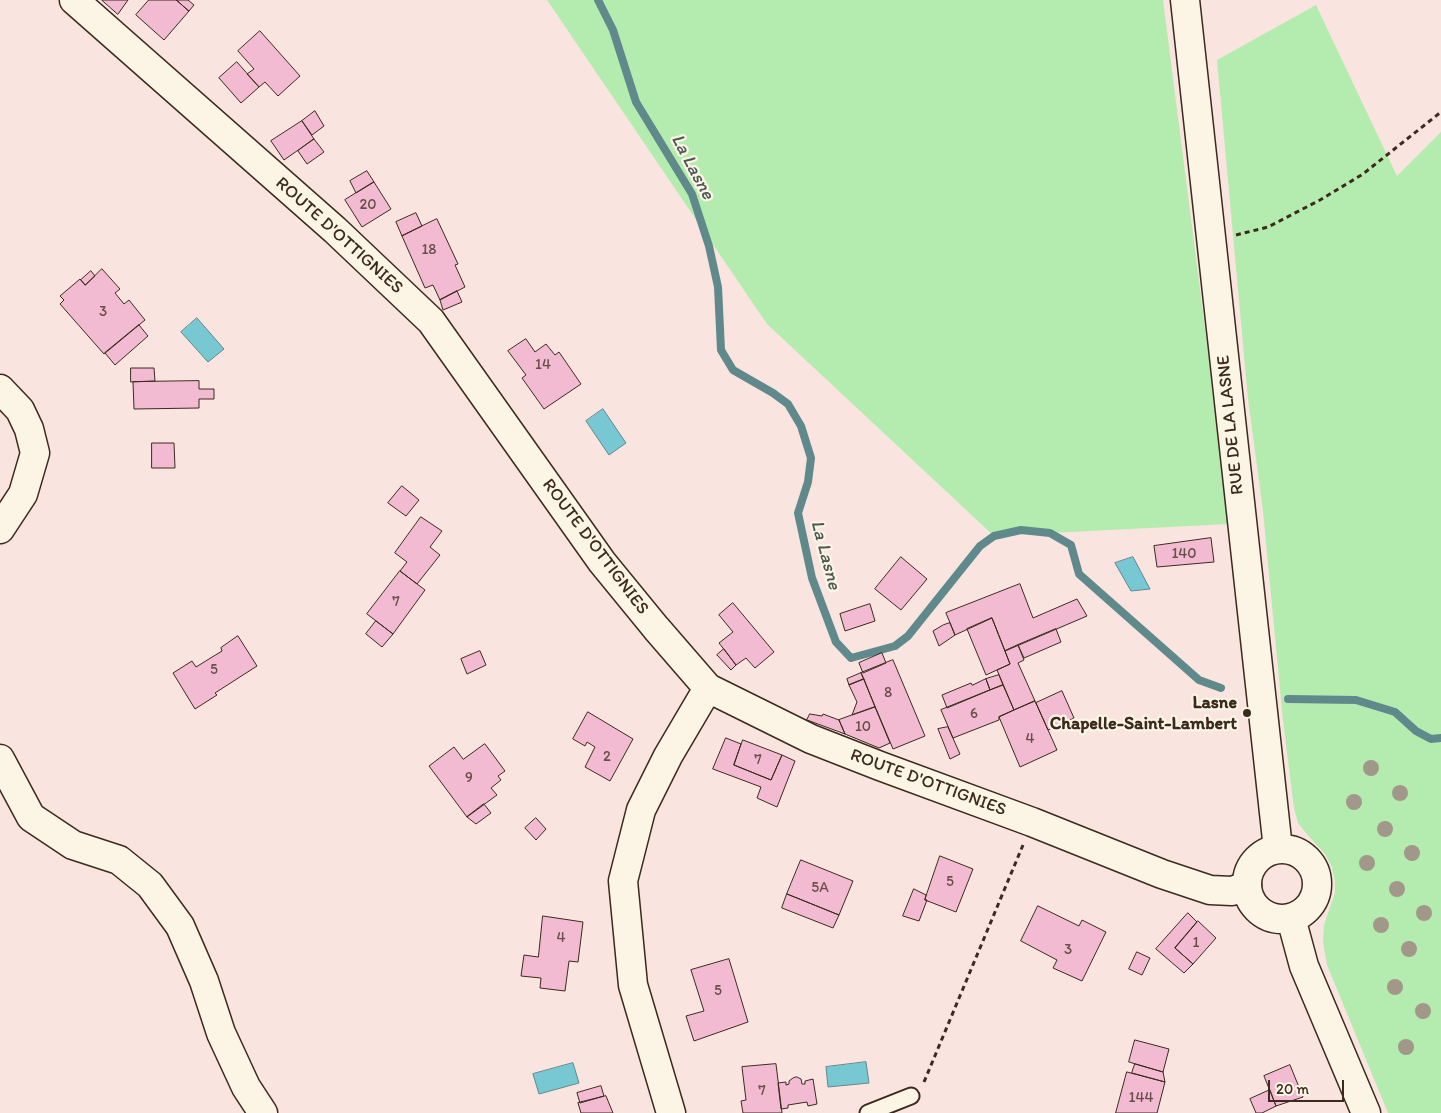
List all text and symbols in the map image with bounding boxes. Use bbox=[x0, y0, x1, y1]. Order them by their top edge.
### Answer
water label: La Lasne bbox=[665, 130, 719, 204]
street label: ROUTE D'OTTIGNIES bbox=[271, 173, 407, 299]
house number: 20 bbox=[359, 196, 377, 214]
house number: 18 bbox=[421, 241, 437, 259]
house number: 3 bbox=[99, 303, 107, 321]
street label: RUE DE LA LASNE bbox=[1213, 354, 1249, 496]
house number: 14 bbox=[535, 356, 551, 374]
street label: ROUTE D'OTTIGNIES bbox=[537, 475, 653, 619]
water label: La Lasne bbox=[805, 518, 845, 592]
house number: 140 bbox=[1171, 545, 1197, 563]
house number: 7 bbox=[392, 593, 400, 611]
house number: 5 bbox=[210, 661, 218, 679]
house number: 8 bbox=[884, 684, 892, 702]
place label: Lasne Chapelle-Saint-Lambert bbox=[1050, 692, 1237, 734]
house number: 6 bbox=[970, 705, 978, 723]
marker: Lasne Chapelle-Saint-Lambert bbox=[1241, 707, 1253, 719]
house number: 10 bbox=[855, 718, 871, 736]
house number: 4 bbox=[1025, 730, 1035, 748]
street label: ROUTE D'OTTIGNIES bbox=[847, 745, 1009, 821]
house number: 2 bbox=[603, 748, 611, 766]
house number: 7 bbox=[754, 751, 762, 769]
house number: 9 bbox=[465, 769, 473, 787]
house number: 5 bbox=[946, 873, 954, 891]
house number: 5A bbox=[811, 879, 829, 897]
house number: 4 bbox=[556, 929, 566, 947]
house number: 1 bbox=[1193, 934, 1199, 952]
house number: 3 bbox=[1064, 941, 1072, 959]
house number: 5 bbox=[714, 982, 722, 1000]
scale bar bbox=[1271, 1070, 1347, 1102]
text: 20 m bbox=[1276, 1080, 1309, 1098]
house number: 7 bbox=[758, 1082, 766, 1100]
house number: 144 bbox=[1129, 1089, 1153, 1107]

